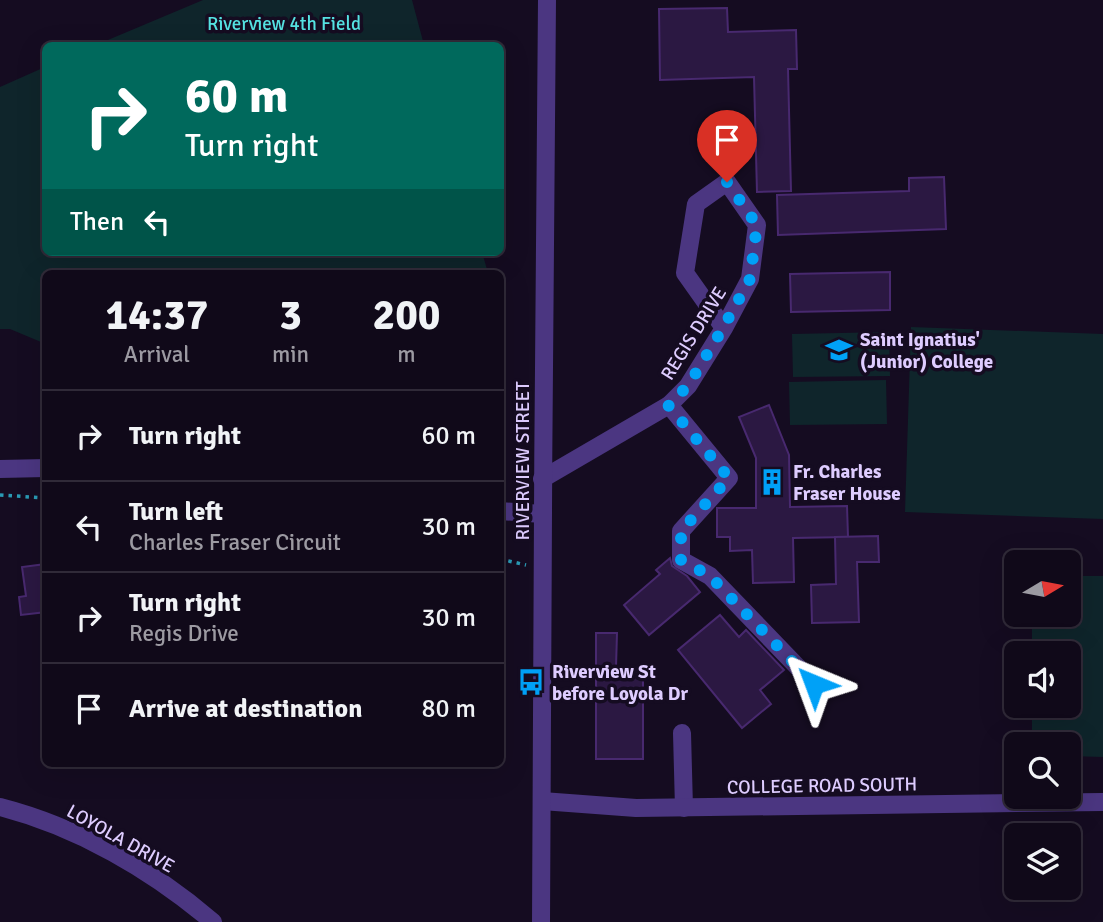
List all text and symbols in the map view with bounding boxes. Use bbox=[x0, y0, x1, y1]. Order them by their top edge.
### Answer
park label: Riverview 4th Field bbox=[207, 12, 361, 36]
text: 60 m bbox=[185, 66, 288, 126]
icon: right bbox=[70, 70, 161, 161]
pin bbox=[697, 110, 757, 182]
icon: arrive bbox=[708, 121, 746, 159]
text: Turn right bbox=[185, 126, 318, 165]
icon: left bbox=[138, 203, 176, 241]
text: Then bbox=[70, 206, 124, 238]
street label: REGIS DRIVE bbox=[656, 282, 732, 385]
text: 14:37 bbox=[105, 290, 209, 341]
text: 3 bbox=[279, 290, 302, 341]
text: 200 bbox=[372, 290, 441, 341]
place label: Saint Ignatius' (Junior) College bbox=[860, 328, 993, 374]
school or university icon: Saint Ignatius' (Junior) College bbox=[824, 335, 854, 365]
text: Arrival bbox=[124, 340, 190, 369]
text: min bbox=[272, 340, 309, 369]
text: m bbox=[397, 340, 416, 369]
street label: RIVERVIEW STREET bbox=[511, 381, 535, 540]
icon: right bbox=[70, 417, 108, 455]
text: Turn right bbox=[129, 420, 241, 452]
text: 60 m bbox=[421, 420, 476, 452]
place label: Fr. Charles Fraser House bbox=[793, 460, 901, 506]
building icon: Fr. Charles Fraser House bbox=[757, 467, 787, 497]
text: Turn left bbox=[129, 496, 223, 528]
icon: left bbox=[70, 508, 108, 546]
text: 30 m bbox=[421, 511, 476, 543]
text: Charles Fraser Circuit bbox=[129, 528, 341, 557]
north arrow bbox=[1004, 550, 1082, 626]
map controls bbox=[1004, 550, 1081, 900]
text: Turn right bbox=[129, 587, 241, 619]
icon: right bbox=[70, 599, 108, 637]
text: 30 m bbox=[421, 602, 476, 634]
text: Regis Drive bbox=[129, 619, 239, 648]
button: sound bbox=[1004, 641, 1081, 718]
position arrow bbox=[777, 647, 851, 721]
place label: Riverview St before Loyola Dr bbox=[552, 660, 688, 706]
bus stop icon: Riverview St before Loyola Dr bbox=[516, 667, 546, 697]
icon: arrive bbox=[70, 690, 108, 728]
text: Arrive at destination bbox=[129, 693, 362, 725]
text: 80 m bbox=[421, 693, 476, 725]
button: search bbox=[1004, 732, 1081, 809]
street label: COLLEGE ROAD SOUTH bbox=[727, 772, 917, 800]
street label: LOYOLA DRIVE bbox=[62, 799, 179, 878]
button: layers bbox=[1004, 823, 1081, 900]

